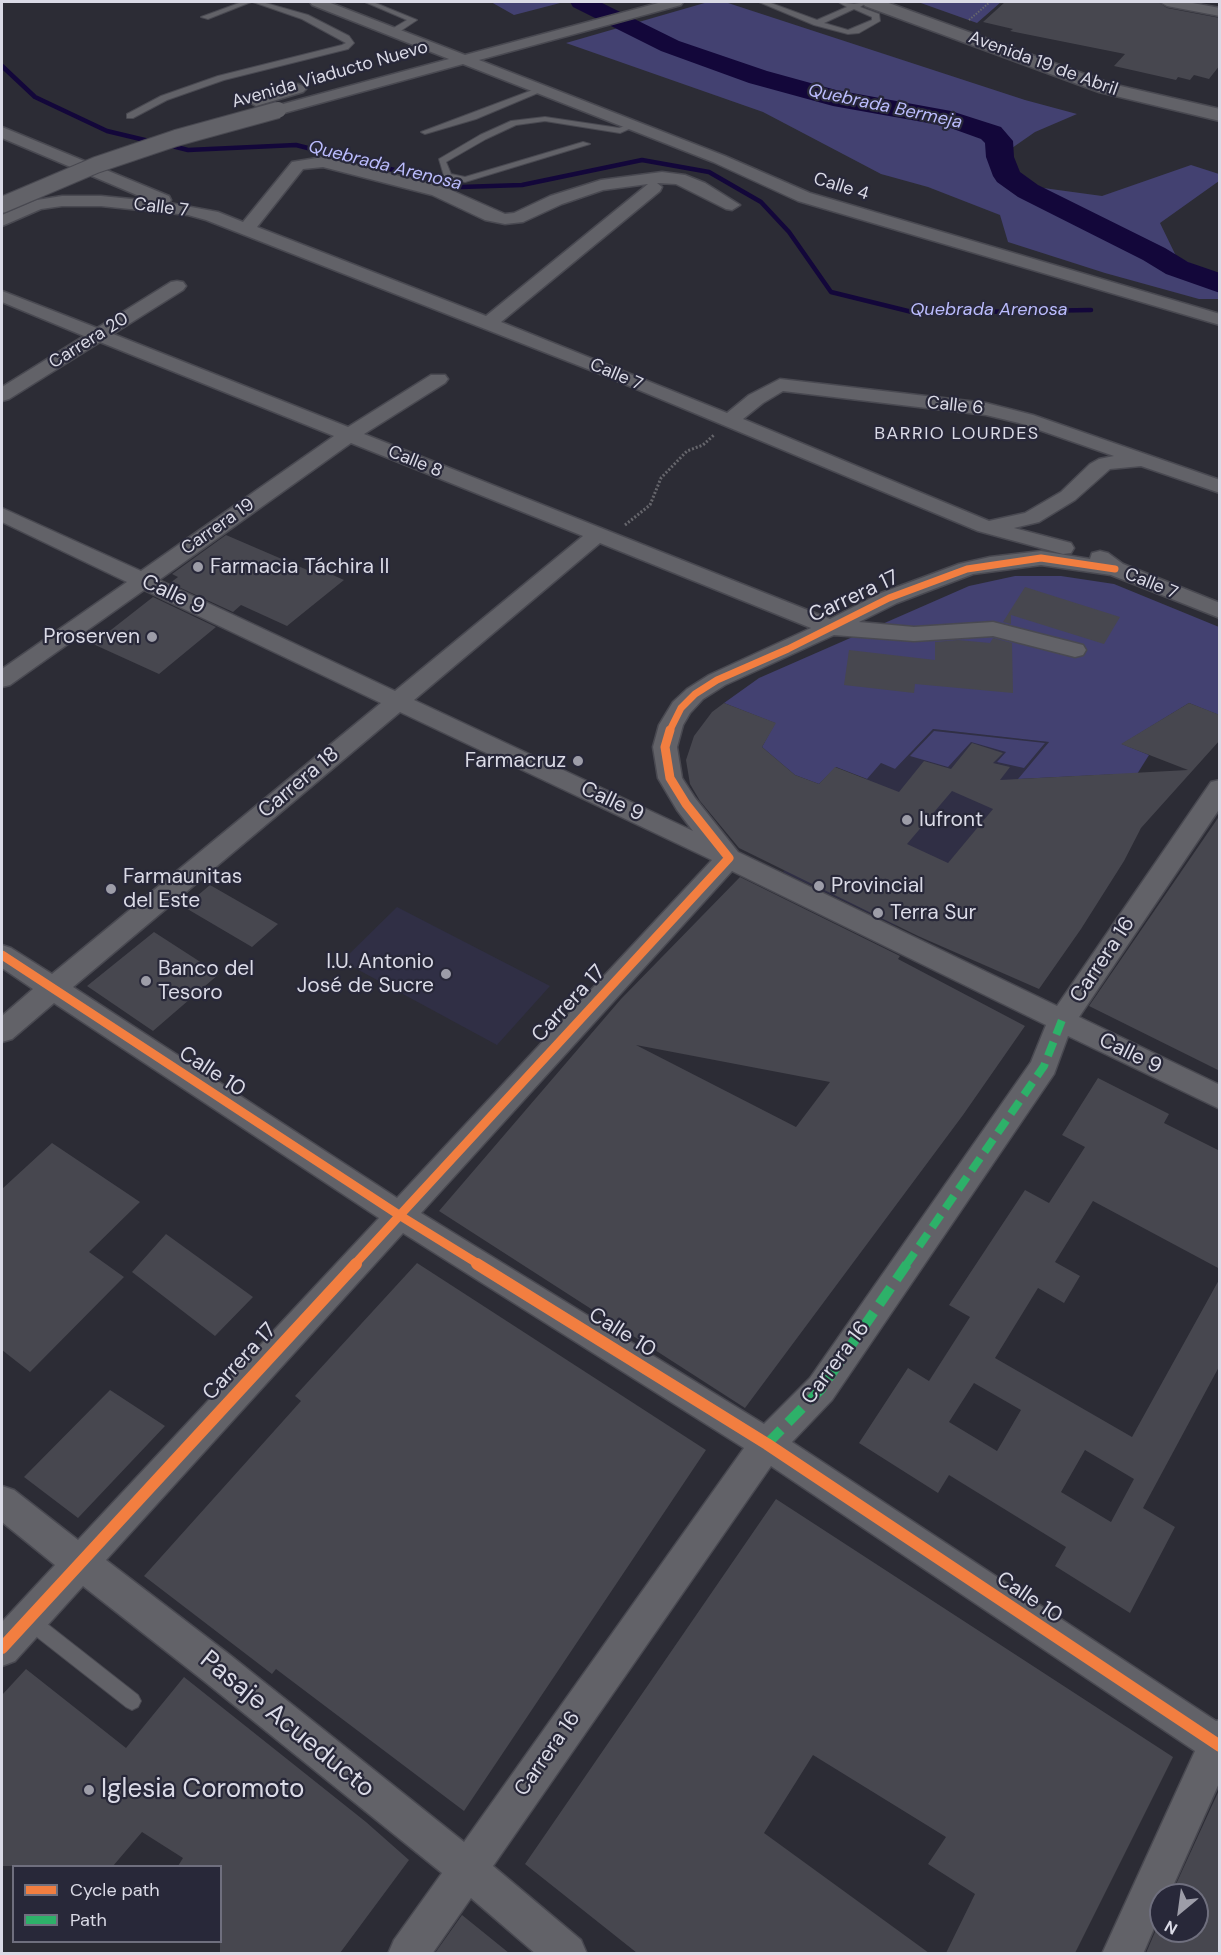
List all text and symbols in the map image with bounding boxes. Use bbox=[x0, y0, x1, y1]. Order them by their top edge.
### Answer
street label: Avenida 19 de Abril bbox=[966, 27, 1120, 101]
street label: Avenida Viaducto Nuevo bbox=[229, 37, 431, 113]
water label: Quebrada Bermeja bbox=[806, 80, 964, 134]
water label: Quebrada Arenosa bbox=[306, 136, 464, 196]
street label: Calle 4 bbox=[811, 168, 871, 206]
street label: Calle 7 bbox=[132, 194, 190, 222]
water label: Quebrada Arenosa bbox=[910, 299, 1068, 321]
street label: Carrera 20 bbox=[45, 308, 133, 374]
street label: Calle 7 bbox=[586, 354, 646, 396]
street label: Calle 6 bbox=[926, 392, 984, 420]
district label: BARRIO LOURDES bbox=[874, 423, 1040, 445]
street label: Calle 8 bbox=[385, 441, 445, 483]
street label: Carrera 19 bbox=[177, 494, 259, 560]
place label: Farmacia Táchira II bbox=[210, 554, 389, 580]
marker: Farmacia Táchira II bbox=[191, 560, 205, 574]
street label: Calle 7 bbox=[1121, 564, 1181, 604]
street label: Carrera 17 bbox=[805, 565, 903, 629]
street label: Calle 9 bbox=[138, 570, 208, 620]
place label: Proserven bbox=[43, 624, 140, 650]
marker: Proserven bbox=[145, 630, 159, 644]
street label: Carrera 18 bbox=[253, 742, 345, 824]
place label: Farmacruz bbox=[465, 748, 566, 774]
marker: Farmacruz bbox=[571, 754, 585, 768]
street label: Calle 9 bbox=[577, 777, 647, 827]
place label: Iufront bbox=[919, 807, 983, 833]
marker: Iufront bbox=[900, 813, 914, 827]
place label: Farmaunitas del Este bbox=[123, 864, 242, 914]
place label: Provincial bbox=[831, 873, 924, 899]
marker: Provincial bbox=[812, 879, 826, 893]
marker: Farmaunitas del Este bbox=[104, 882, 118, 896]
place label: Terra Sur bbox=[890, 900, 976, 926]
marker: Terra Sur bbox=[871, 906, 885, 920]
street label: Carrera 16 bbox=[1065, 912, 1141, 1008]
place label: I.U. Antonio José de Sucre bbox=[297, 949, 434, 999]
place label: Banco del Tesoro bbox=[158, 956, 254, 1006]
street label: Carrera 17 bbox=[527, 960, 611, 1048]
marker: I.U. Antonio José de Sucre bbox=[439, 967, 453, 981]
marker: Banco del Tesoro bbox=[139, 974, 153, 988]
street label: Calle 9 bbox=[1095, 1028, 1165, 1080]
street label: Calle 10 bbox=[174, 1041, 250, 1103]
street label: Calle 10 bbox=[584, 1303, 660, 1363]
street label: Carrera 16 bbox=[796, 1316, 876, 1410]
street label: Carrera 17 bbox=[198, 1318, 282, 1406]
street label: Calle 10 bbox=[991, 1567, 1067, 1629]
street label: Pasaje Acueducto bbox=[193, 1645, 381, 1805]
street label: Carrera 16 bbox=[510, 1707, 586, 1801]
place label: Iglesia Coromoto bbox=[101, 1774, 304, 1806]
marker: Iglesia Coromoto bbox=[82, 1783, 96, 1797]
legend bbox=[12, 1865, 222, 1943]
text: Cycle path bbox=[70, 1878, 160, 1902]
north arrow bbox=[1149, 1883, 1209, 1943]
text: Path bbox=[70, 1908, 107, 1932]
text: N bbox=[1161, 1915, 1181, 1939]

